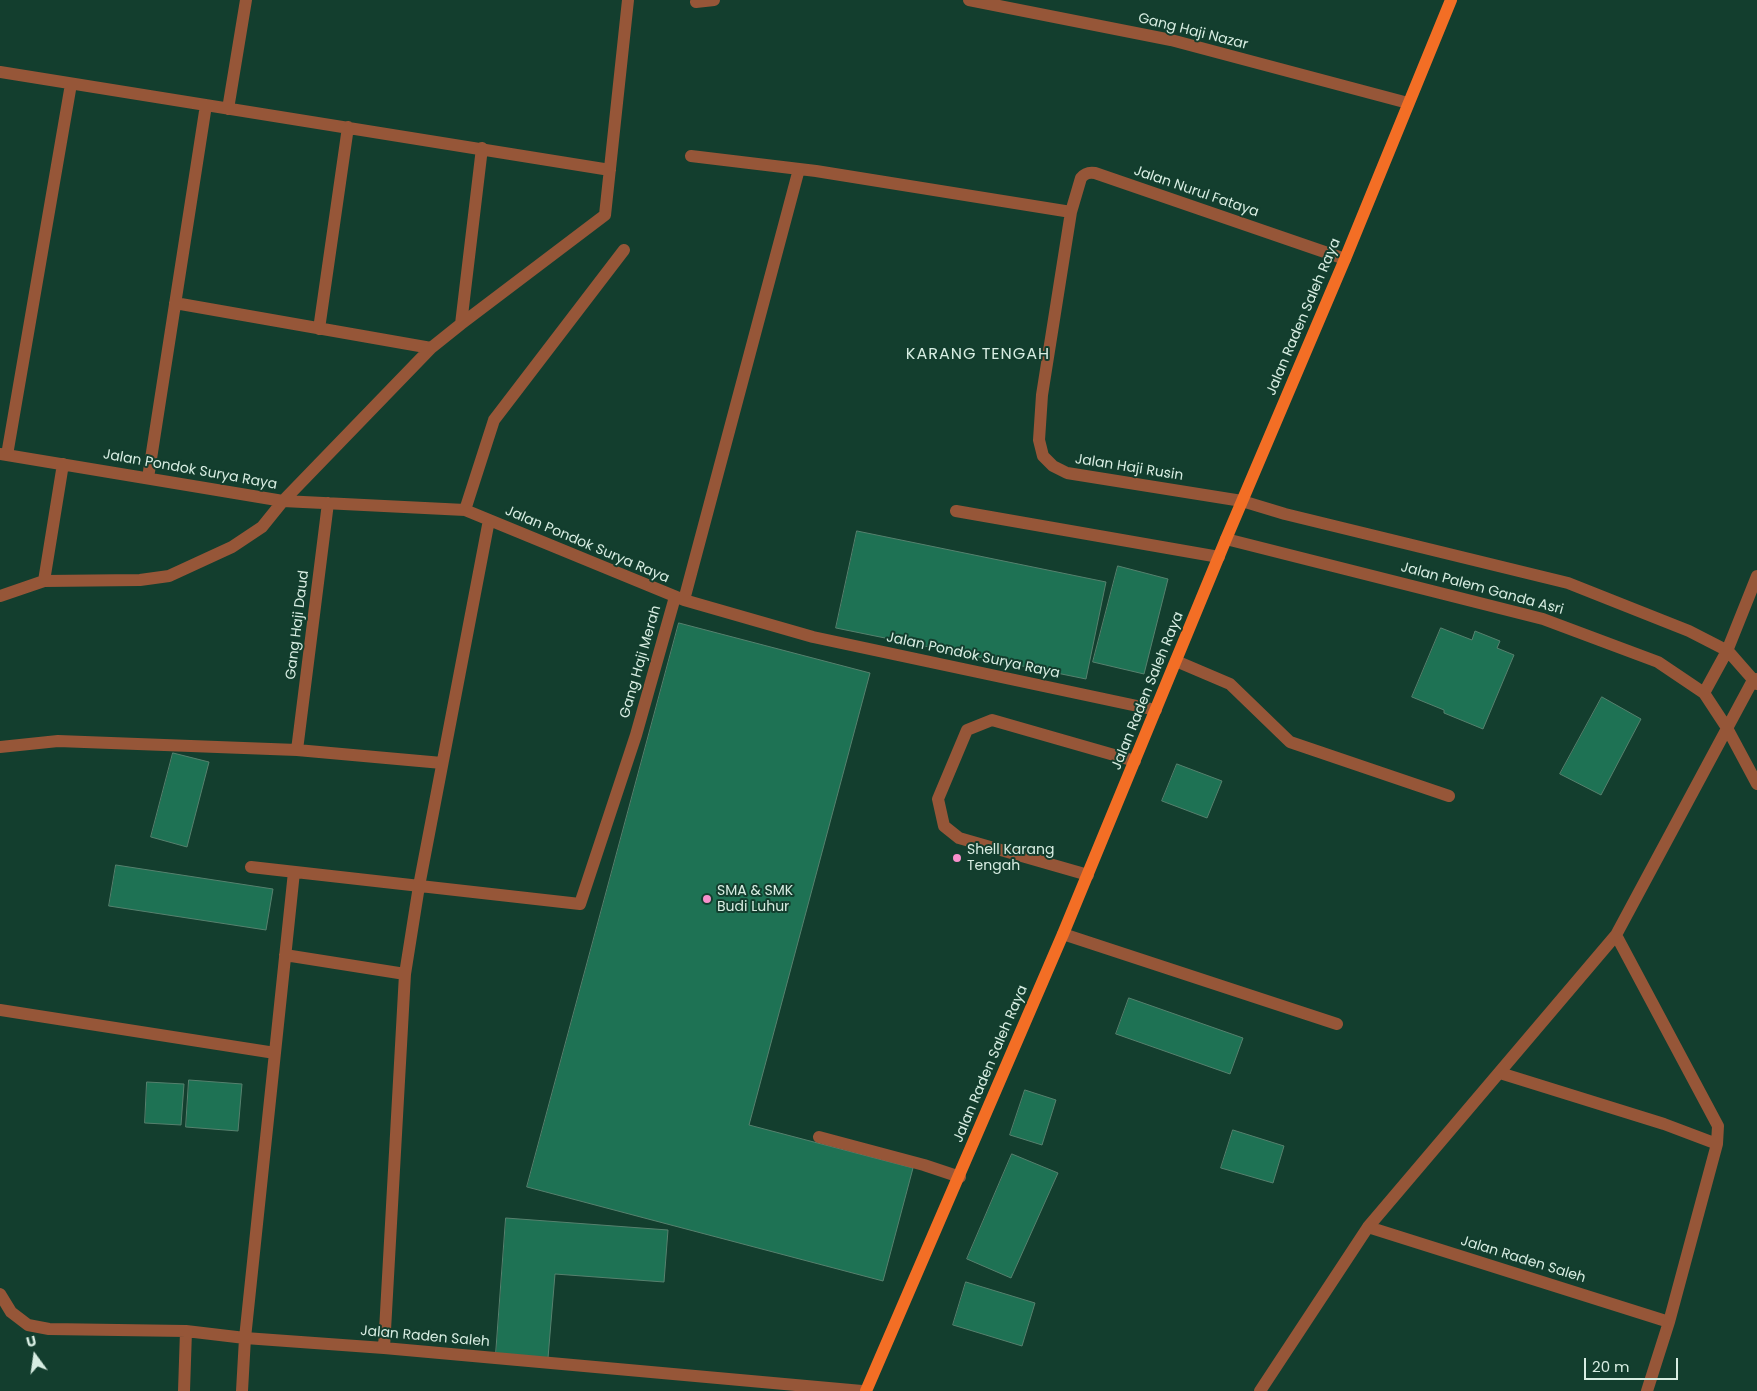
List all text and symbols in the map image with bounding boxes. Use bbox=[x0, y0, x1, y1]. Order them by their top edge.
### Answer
street label: Gang Haji Nazar bbox=[1136, 10, 1250, 54]
street label: Jalan Nurul Fataya bbox=[1131, 163, 1261, 221]
street label: Jalan Raden Saleh Raya bbox=[1263, 236, 1345, 398]
district label: KARANG TENGAH bbox=[904, 345, 1052, 365]
street label: Jalan Pondok Surya Raya bbox=[102, 446, 278, 494]
street label: Jalan Haji Rusin bbox=[1074, 451, 1184, 485]
street label: Jalan Pondok Surya Raya bbox=[502, 503, 672, 587]
street label: Jalan Palem Ganda Asri bbox=[1399, 559, 1565, 619]
street label: Gang Haji Daud bbox=[283, 569, 313, 681]
street label: Gang Haji Merah bbox=[617, 604, 665, 720]
street label: Jalan Raden Saleh Raya bbox=[1109, 609, 1187, 773]
street label: Jalan Pondok Surya Raya bbox=[885, 629, 1061, 683]
place label: Shell Karang Tengah bbox=[967, 842, 1054, 874]
marker: Shell Karang Tengah bbox=[951, 852, 963, 864]
place label: SMA & SMK Budi Luhur bbox=[717, 883, 793, 916]
marker: SMA & SMK Budi Luhur bbox=[701, 893, 713, 905]
street label: Jalan Raden Saleh Raya bbox=[950, 983, 1032, 1145]
street label: Jalan Raden Saleh bbox=[1458, 1233, 1588, 1287]
street label: Jalan Raden Saleh bbox=[359, 1323, 491, 1351]
north arrow bbox=[10, 1331, 60, 1381]
text: U bbox=[24, 1331, 39, 1352]
scale bar bbox=[1587, 1348, 1681, 1380]
text: 20 m bbox=[1592, 1356, 1630, 1377]

